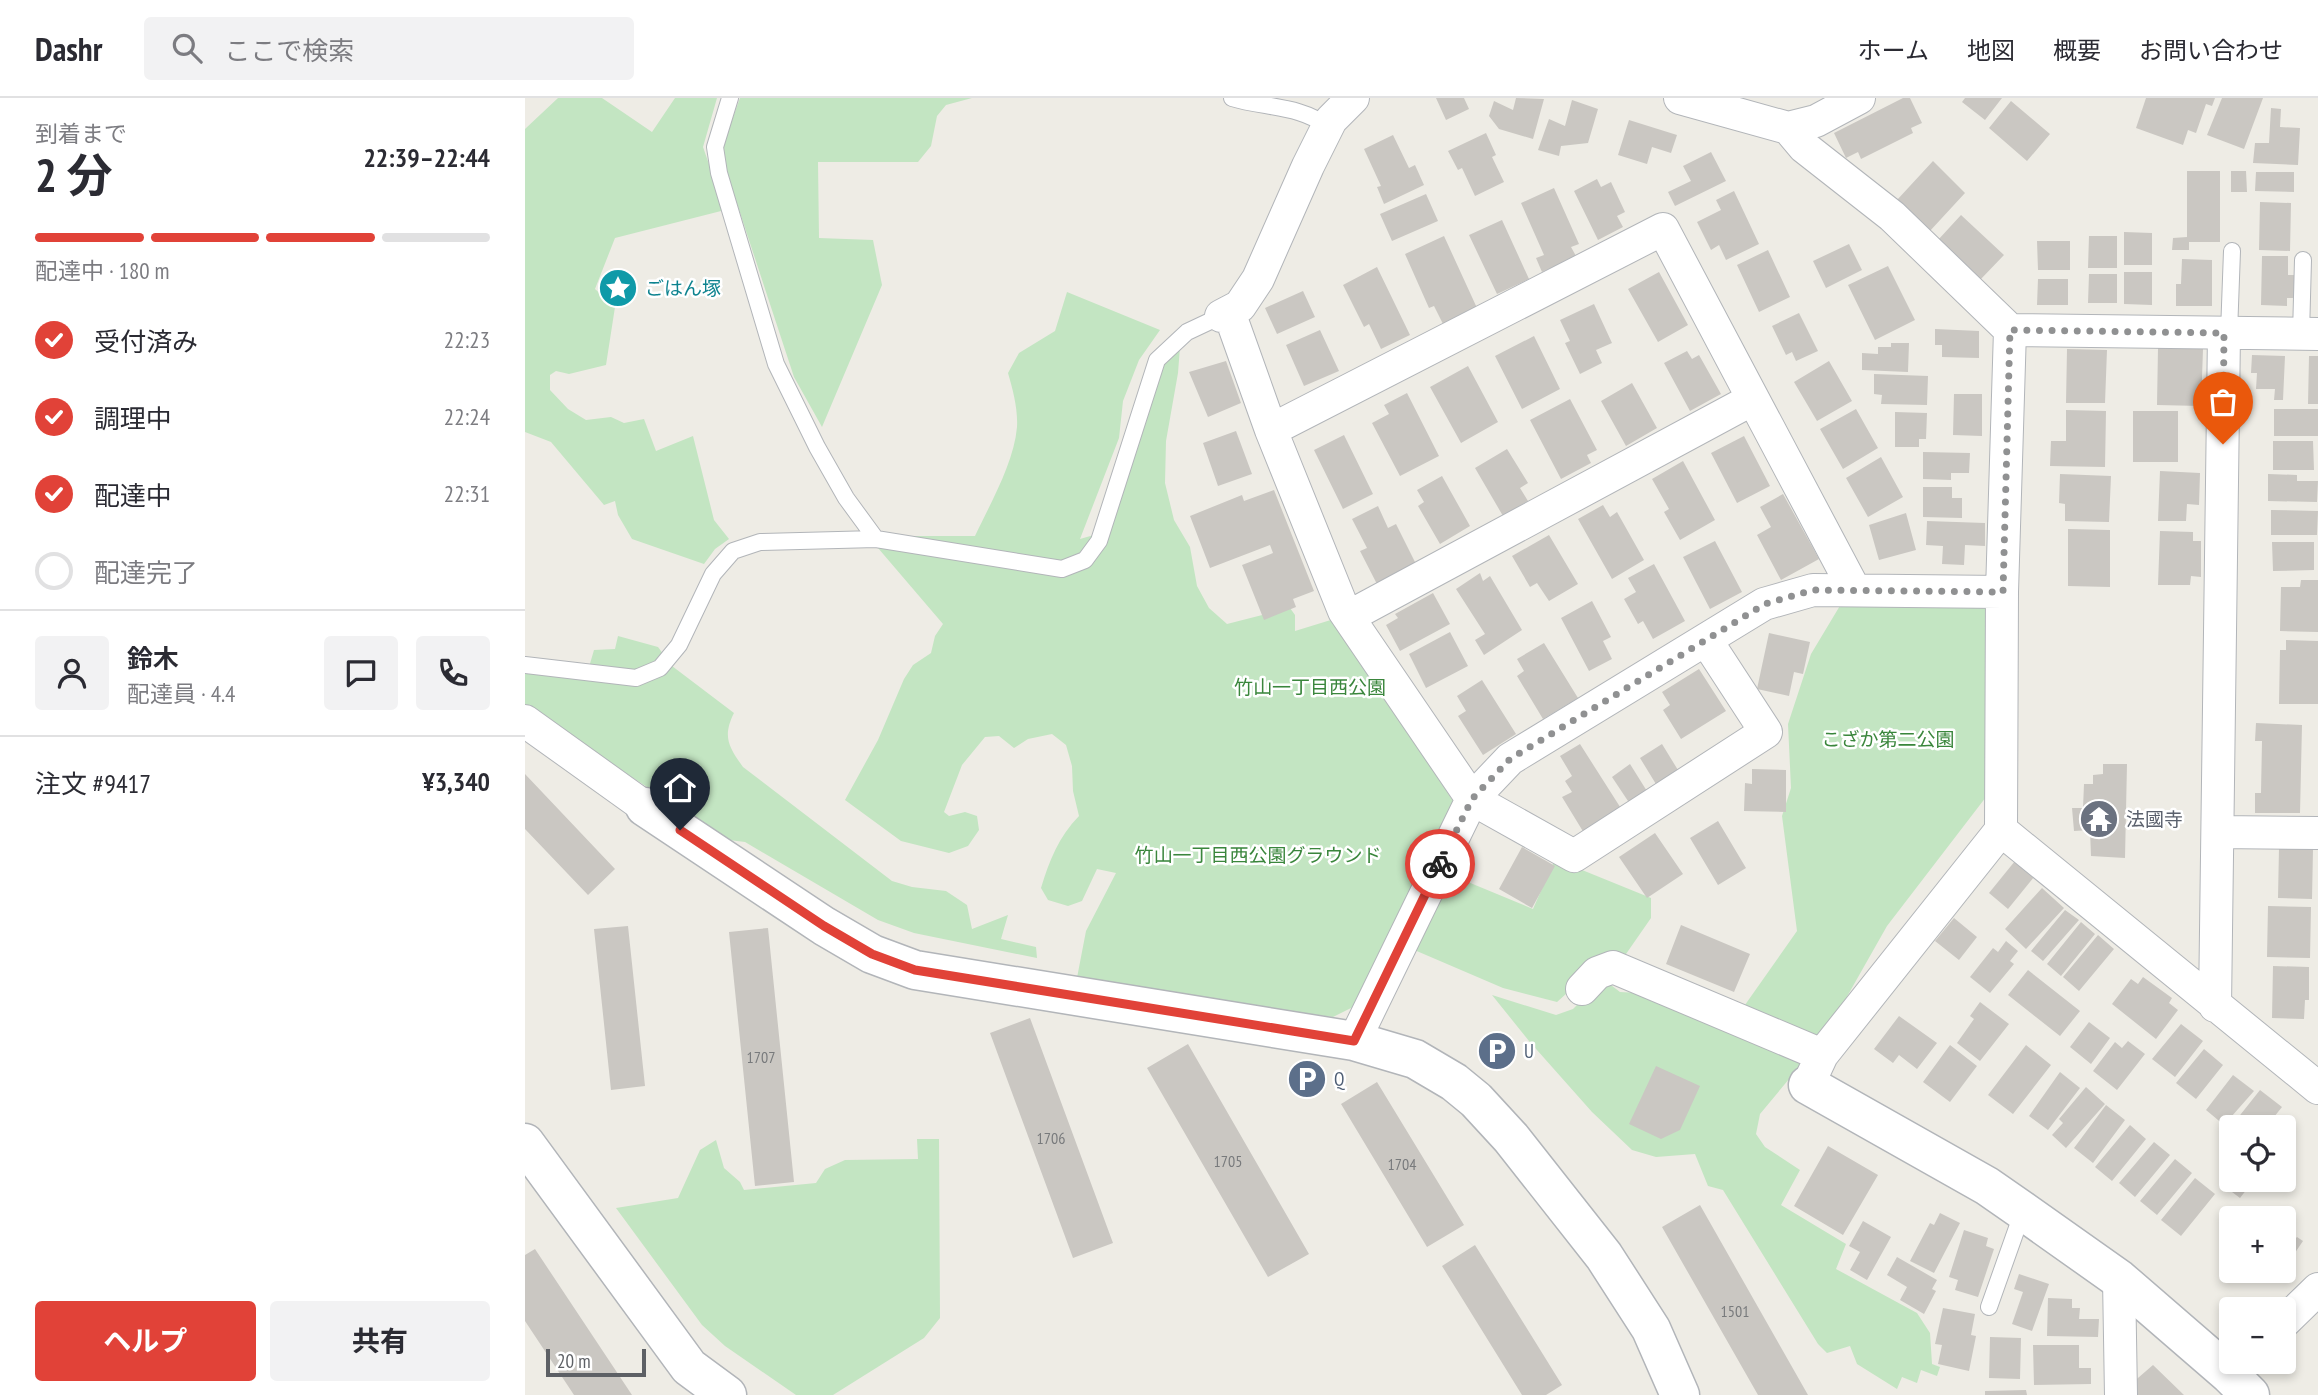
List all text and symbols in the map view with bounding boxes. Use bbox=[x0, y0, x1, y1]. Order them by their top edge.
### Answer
search box bbox=[144, 17, 634, 80]
text: Dashr bbox=[35, 27, 102, 70]
icon: search bbox=[168, 29, 206, 67]
text: ここで検索 bbox=[224, 34, 354, 67]
text: ホーム bbox=[1858, 35, 1929, 66]
text: 地図 bbox=[1967, 35, 2015, 66]
text: 概要 bbox=[2053, 35, 2101, 66]
text: お問い合わせ bbox=[2139, 35, 2283, 66]
text: 到着まで bbox=[35, 119, 127, 148]
text: 22:39–22:44 bbox=[363, 141, 490, 174]
text: 2 分 bbox=[35, 145, 112, 205]
text: 配達中 · 180 m bbox=[35, 256, 170, 285]
place icon: ごはん塚 bbox=[597, 267, 639, 309]
place label: ごはん塚 bbox=[645, 276, 721, 300]
icon: check bbox=[35, 321, 73, 359]
text: 受付済み bbox=[94, 325, 198, 358]
text: 22:23 bbox=[444, 325, 490, 354]
pin bbox=[2193, 372, 2253, 444]
icon: bag bbox=[2204, 383, 2242, 421]
icon: check bbox=[35, 398, 73, 436]
text: 調理中 bbox=[94, 402, 172, 435]
text: 22:24 bbox=[444, 402, 490, 431]
icon: check bbox=[35, 475, 73, 513]
text: 配達中 bbox=[94, 479, 172, 512]
text: 22:31 bbox=[444, 479, 490, 508]
text: 配達完了 bbox=[94, 556, 198, 589]
button: person bbox=[35, 636, 109, 710]
button: chat bbox=[324, 636, 398, 710]
button: phone bbox=[416, 636, 490, 710]
text: 鈴木 bbox=[127, 642, 179, 675]
park label: 竹山一丁目西公園 bbox=[1234, 675, 1386, 699]
text: 配達員 · 4.4 bbox=[127, 679, 235, 708]
park label: こざか第二公園 bbox=[1821, 727, 1955, 751]
pin bbox=[650, 758, 710, 830]
text: ¥3,340 bbox=[422, 765, 490, 798]
text: 注文 #9417 bbox=[35, 767, 151, 800]
icon: home bbox=[661, 769, 699, 807]
temple icon: 法國寺 bbox=[2078, 798, 2120, 840]
place label: 法國寺 bbox=[2126, 807, 2183, 831]
courier bbox=[1405, 829, 1475, 899]
park label: 竹山一丁目西公園グラウンド bbox=[1134, 843, 1382, 867]
icon: bike bbox=[1421, 845, 1459, 883]
parking icon: U bbox=[1476, 1030, 1518, 1072]
place label: U bbox=[1524, 1039, 1534, 1063]
house number: 1707 bbox=[747, 1047, 775, 1067]
parking icon: Q bbox=[1286, 1058, 1328, 1100]
place label: Q bbox=[1334, 1067, 1345, 1091]
map controls bbox=[2219, 1115, 2296, 1374]
button: locate bbox=[2219, 1115, 2296, 1192]
house number: 1706 bbox=[1037, 1128, 1065, 1148]
house number: 1705 bbox=[1214, 1151, 1242, 1171]
house number: 1704 bbox=[1388, 1154, 1416, 1174]
button: + bbox=[2219, 1206, 2296, 1283]
button: − bbox=[2219, 1297, 2296, 1374]
button: ヘルプ bbox=[35, 1301, 256, 1381]
button: 共有 bbox=[270, 1301, 490, 1381]
house number: 1501 bbox=[1721, 1301, 1749, 1321]
scale bar bbox=[546, 1346, 646, 1378]
text: 20 m bbox=[557, 1349, 591, 1373]

